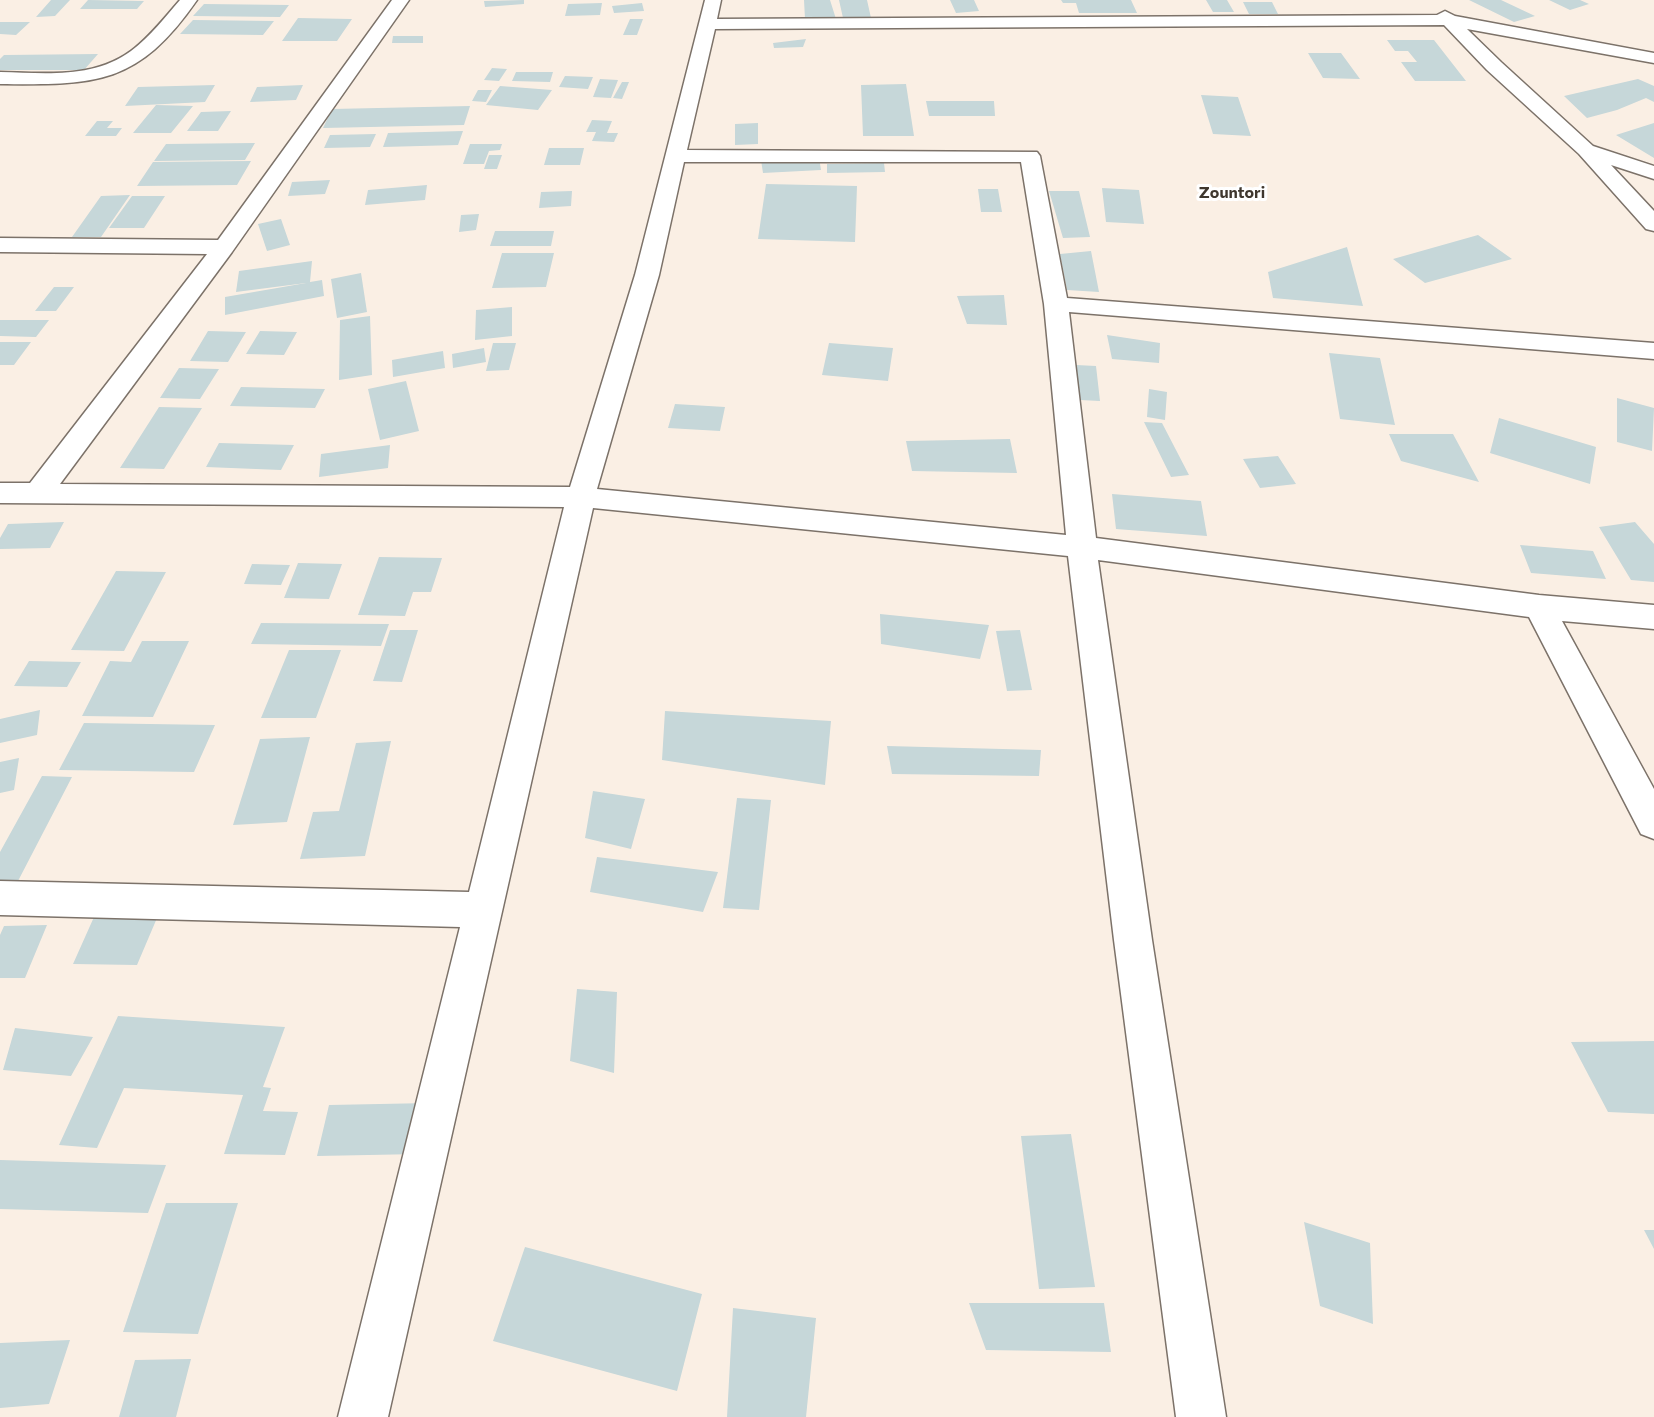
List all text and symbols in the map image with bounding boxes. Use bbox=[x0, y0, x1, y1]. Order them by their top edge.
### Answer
district label: Zountori bbox=[1199, 183, 1265, 203]

